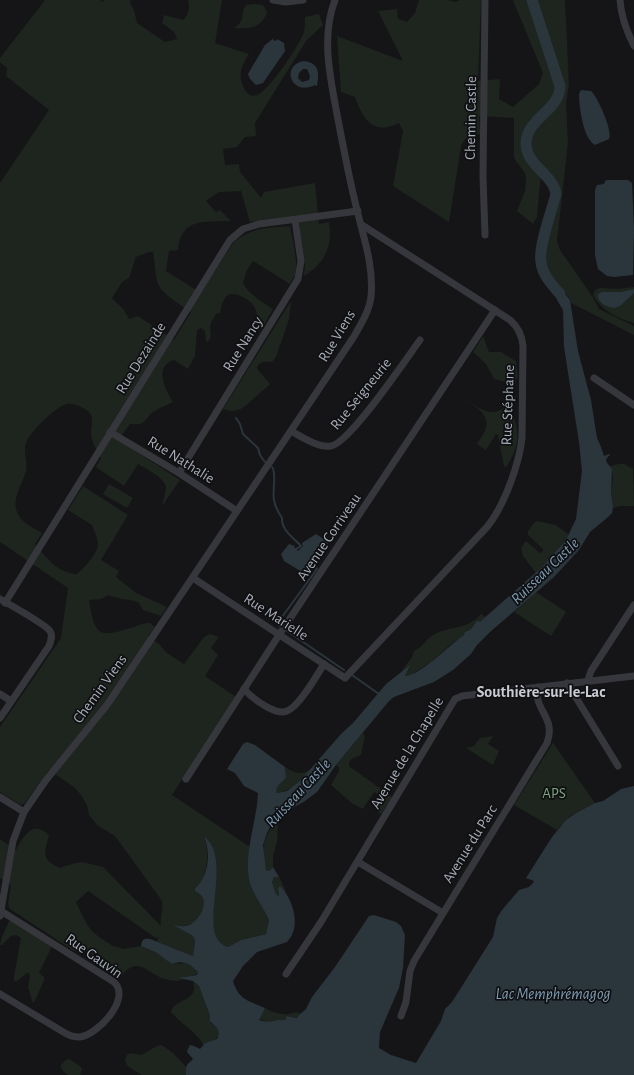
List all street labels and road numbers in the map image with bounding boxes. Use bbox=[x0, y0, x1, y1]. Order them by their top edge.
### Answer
street label: Chemin Castle bbox=[463, 76, 479, 160]
street label: Rue Viens bbox=[316, 308, 358, 364]
street label: Rue Nancy bbox=[220, 313, 266, 374]
street label: Rue Dezainde bbox=[113, 320, 169, 396]
street label: Rue Seigneurie bbox=[328, 355, 394, 433]
street label: Rue Stéphane bbox=[499, 364, 517, 445]
street label: Rue Nathalie bbox=[145, 434, 217, 486]
street label: Avenue Corriveau bbox=[294, 490, 364, 583]
street label: Rue Marielle bbox=[241, 591, 311, 643]
street label: Chemin Viens bbox=[70, 652, 130, 726]
street label: Avenue de la Chapelle bbox=[368, 694, 446, 812]
street label: Avenue du Parc bbox=[440, 802, 500, 886]
street label: Rue Gauvin bbox=[63, 931, 125, 981]

